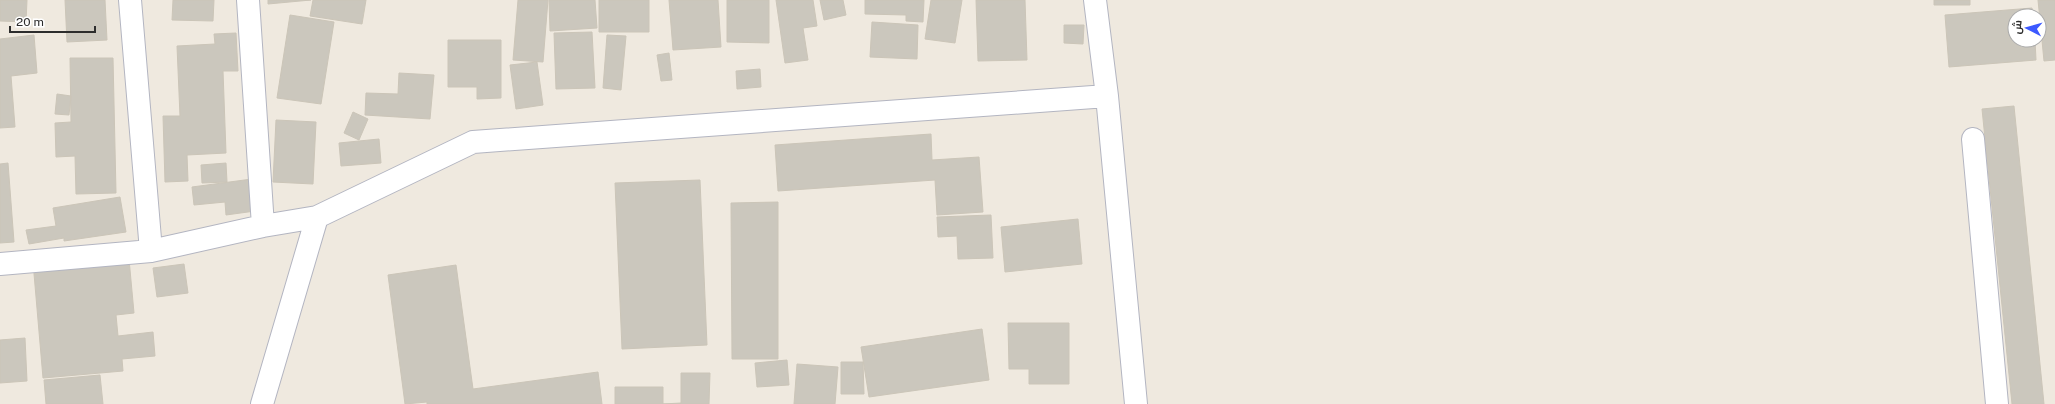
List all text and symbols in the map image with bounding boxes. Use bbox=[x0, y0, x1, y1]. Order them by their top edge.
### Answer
scale bar bbox=[10, 8, 95, 34]
north arrow bbox=[2007, 8, 2047, 48]
text: 20 m bbox=[16, 15, 44, 29]
text: ش bbox=[2010, 19, 2025, 35]

